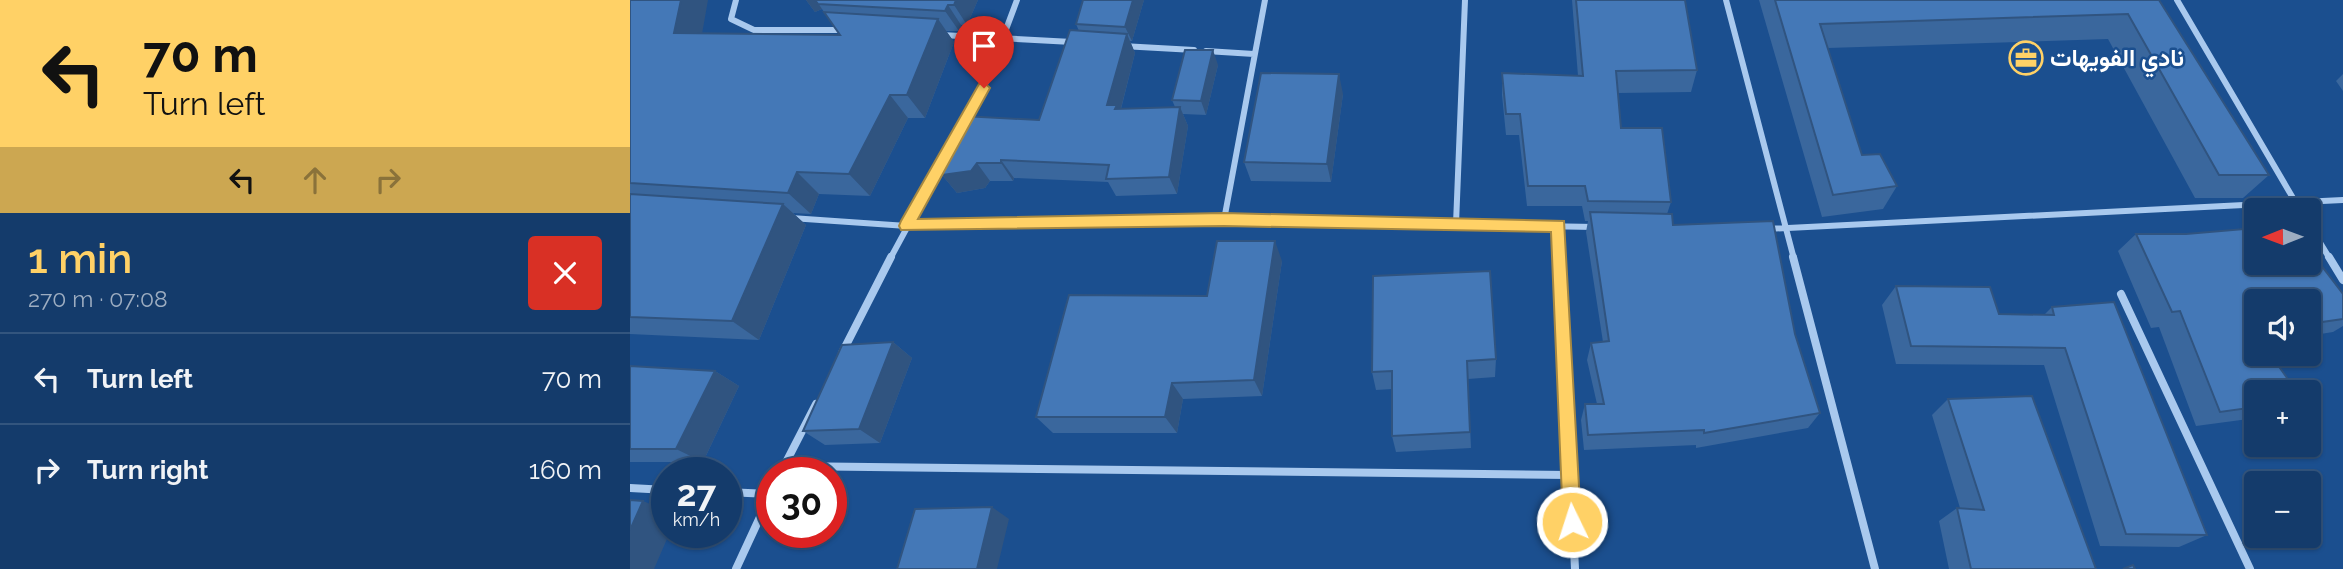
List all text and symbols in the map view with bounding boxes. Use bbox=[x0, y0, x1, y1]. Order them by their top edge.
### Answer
pin bbox=[954, 16, 1014, 88]
text: 70 m bbox=[143, 26, 258, 83]
icon: arrive bbox=[965, 27, 1003, 65]
icon: left bbox=[28, 28, 119, 119]
office icon: نادي الفويهات bbox=[2007, 39, 2045, 77]
place label: نادي الفويهات bbox=[2050, 43, 2184, 78]
text: Turn left bbox=[143, 85, 265, 122]
icon: left bbox=[223, 161, 261, 199]
icon: ahead bbox=[296, 161, 334, 199]
icon: right bbox=[369, 161, 407, 199]
north arrow bbox=[2244, 198, 2320, 275]
map controls bbox=[2244, 198, 2321, 548]
text: 1 min bbox=[28, 234, 132, 283]
button: close bbox=[528, 236, 602, 310]
text: 270 m · 07:08 bbox=[28, 285, 168, 312]
button: sound bbox=[2244, 289, 2321, 366]
icon: left bbox=[28, 360, 66, 398]
text: Turn left bbox=[87, 364, 193, 394]
text: 70 m bbox=[542, 364, 602, 394]
button: + bbox=[2244, 380, 2321, 457]
icon: right bbox=[28, 451, 66, 489]
text: Turn right bbox=[87, 455, 208, 485]
text: 160 m bbox=[529, 455, 602, 485]
speed limit sign: 30 bbox=[756, 457, 847, 548]
button: − bbox=[2244, 471, 2321, 548]
text: 27 bbox=[677, 473, 716, 514]
position arrow bbox=[1535, 485, 1609, 559]
text: km/h bbox=[673, 509, 720, 530]

